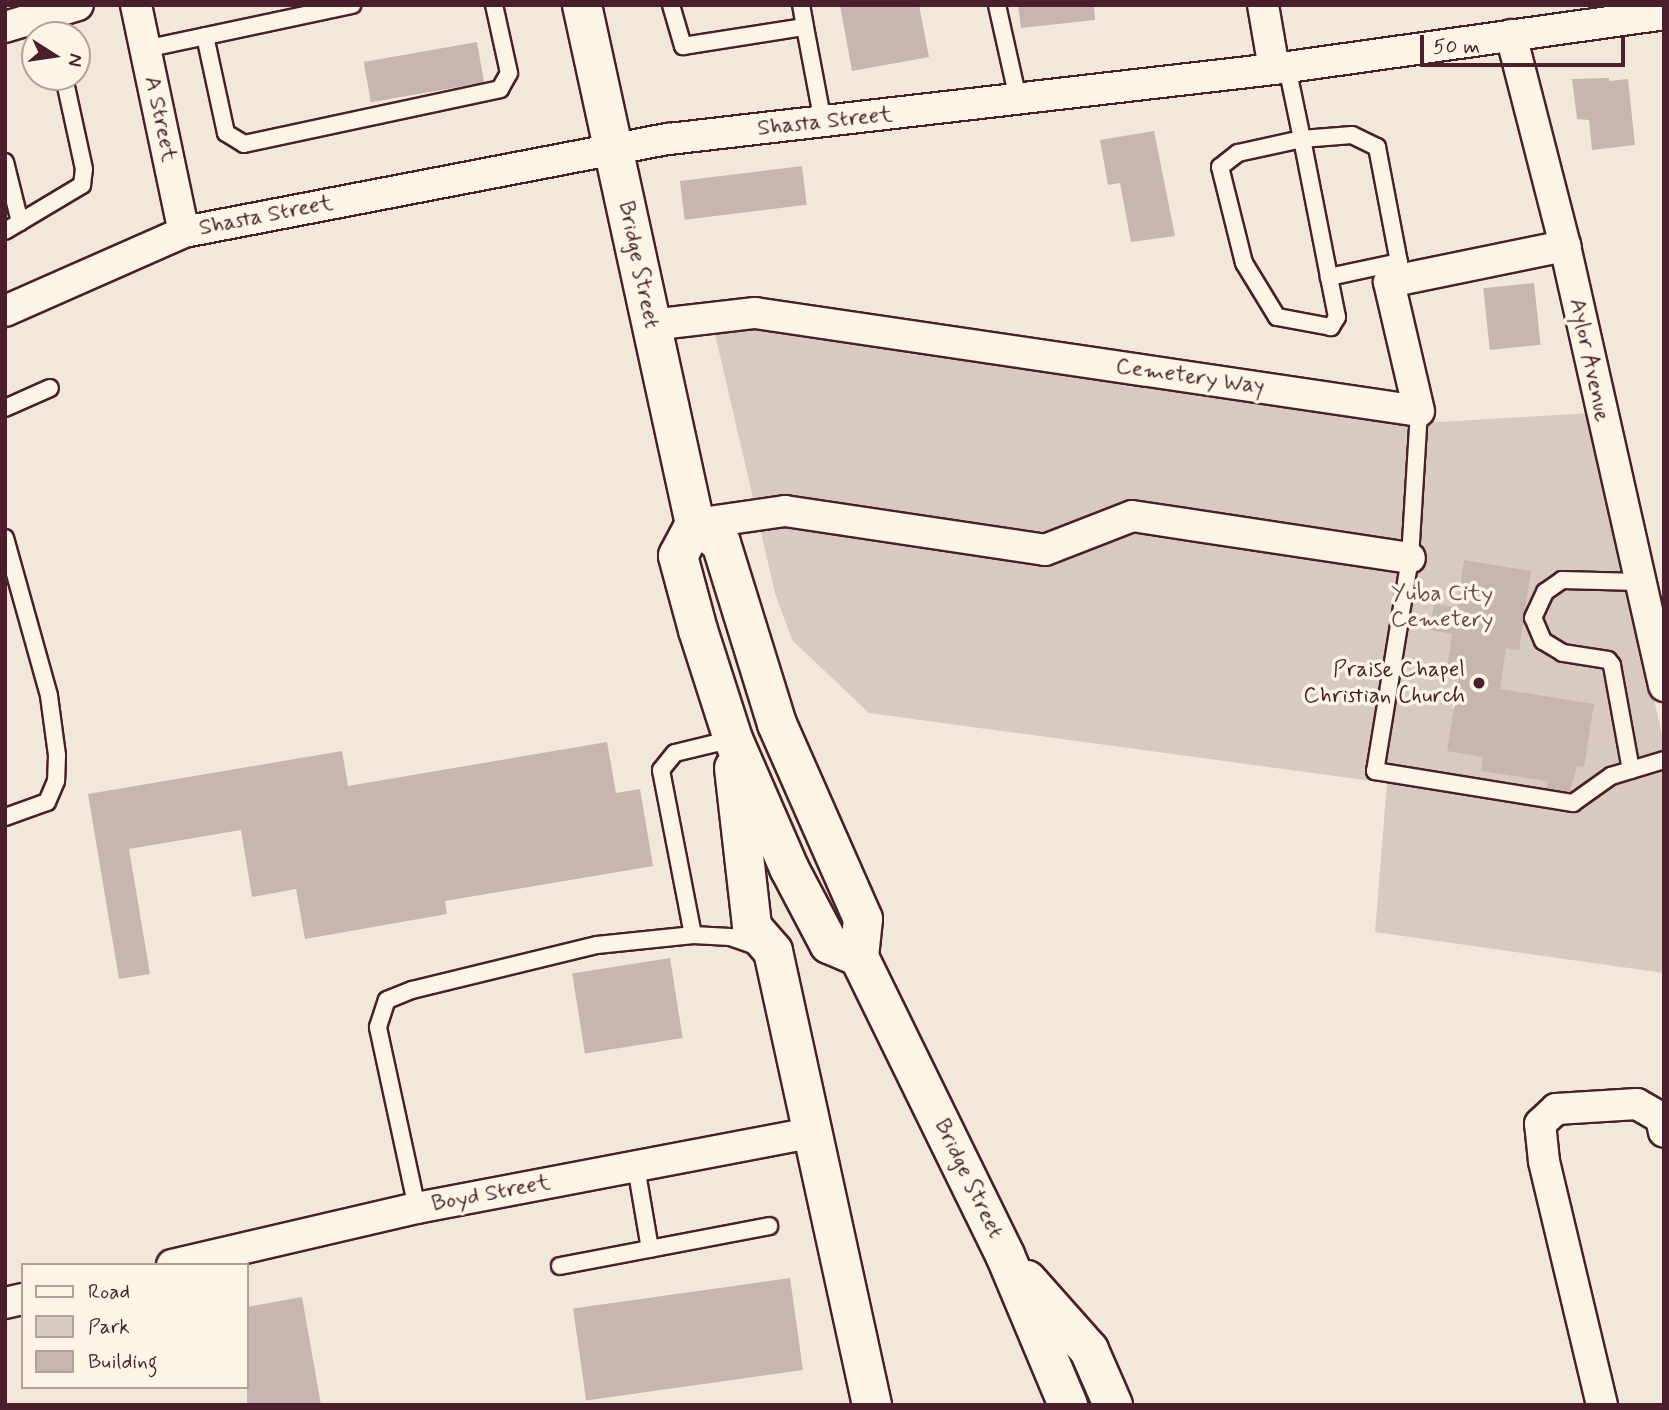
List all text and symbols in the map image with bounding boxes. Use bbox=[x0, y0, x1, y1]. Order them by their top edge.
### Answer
north arrow bbox=[21, 21, 91, 91]
scale bar bbox=[1424, 21, 1629, 65]
text: 50 m bbox=[1433, 33, 1480, 61]
text: N bbox=[62, 51, 89, 69]
street label: A Street bbox=[137, 74, 183, 164]
street label: Shasta Street bbox=[756, 101, 894, 143]
street label: Shasta Street bbox=[197, 189, 335, 243]
street label: Bridge Street bbox=[611, 197, 665, 333]
street label: Aylor Avenue bbox=[1562, 294, 1616, 426]
street label: Cemetery Way bbox=[1112, 353, 1268, 401]
park label: Yuba City Cemetery bbox=[1391, 580, 1493, 634]
place label: Praise Chapel Christian Church bbox=[1298, 656, 1465, 710]
marker: Praise Chapel Christian Church bbox=[1471, 675, 1487, 691]
street label: Bridge Street bbox=[926, 1113, 1010, 1245]
street label: Boyd Street bbox=[429, 1169, 553, 1219]
legend bbox=[21, 1263, 248, 1389]
text: Road bbox=[88, 1278, 130, 1306]
text: Park bbox=[88, 1313, 130, 1341]
text: Building bbox=[88, 1348, 158, 1376]

